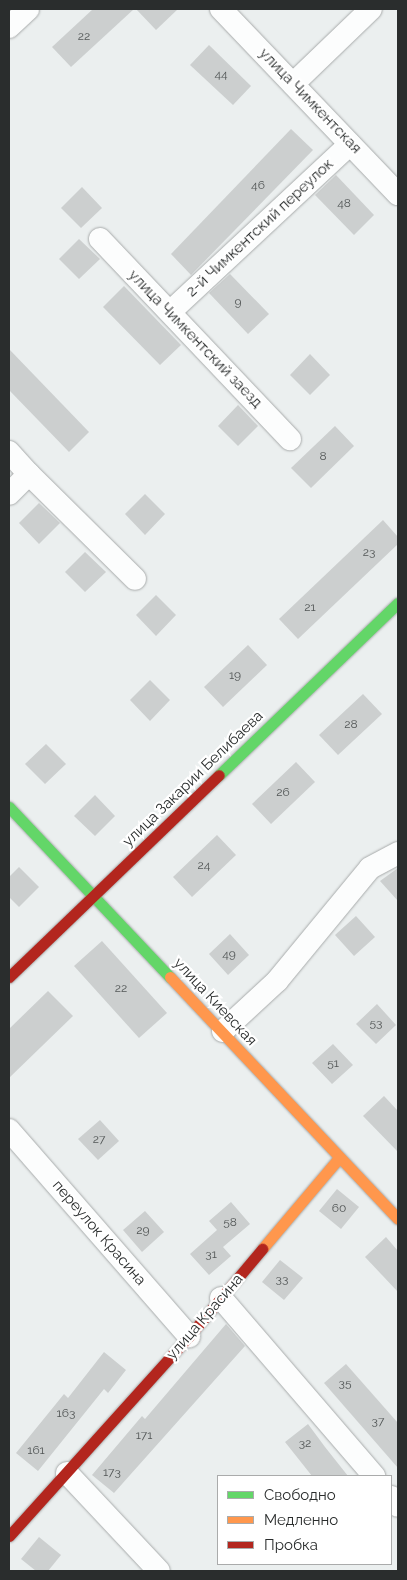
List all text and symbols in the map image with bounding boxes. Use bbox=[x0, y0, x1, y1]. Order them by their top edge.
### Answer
house number: 22 bbox=[78, 30, 90, 44]
street label: улица Чимкентская bbox=[255, 45, 365, 157]
house number: 44 bbox=[214, 68, 228, 82]
street label: 2-й Чимкентский переулок bbox=[183, 155, 337, 301]
house number: 46 bbox=[251, 179, 265, 193]
house number: 48 bbox=[337, 197, 351, 211]
street label: улица Чимкентский заезд bbox=[124, 266, 266, 412]
house number: 9 bbox=[234, 296, 242, 310]
house number: 8 bbox=[319, 450, 327, 464]
house number: 23 bbox=[363, 546, 375, 560]
house number: 21 bbox=[304, 601, 316, 615]
house number: 19 bbox=[229, 669, 241, 683]
street label: улица Закарии Белибаева bbox=[119, 707, 267, 851]
house number: 28 bbox=[344, 718, 358, 732]
house number: 26 bbox=[276, 786, 290, 800]
house number: 24 bbox=[198, 859, 210, 873]
house number: 49 bbox=[222, 948, 236, 962]
street label: улица Киевская bbox=[170, 954, 260, 1050]
house number: 22 bbox=[115, 982, 127, 996]
house number: 53 bbox=[370, 1017, 382, 1031]
house number: 51 bbox=[327, 1057, 339, 1071]
house number: 27 bbox=[93, 1133, 105, 1147]
street label: переулок Красина bbox=[48, 1177, 150, 1289]
house number: 60 bbox=[332, 1202, 346, 1216]
house number: 58 bbox=[223, 1216, 237, 1230]
house number: 29 bbox=[136, 1224, 150, 1238]
house number: 31 bbox=[205, 1248, 217, 1262]
street label: улица Красина bbox=[163, 1271, 247, 1363]
house number: 33 bbox=[276, 1273, 288, 1287]
house number: 35 bbox=[339, 1377, 351, 1391]
house number: 163 bbox=[57, 1407, 75, 1421]
house number: 37 bbox=[372, 1415, 384, 1429]
house number: 171 bbox=[136, 1429, 152, 1443]
house number: 32 bbox=[299, 1437, 311, 1451]
house number: 161 bbox=[27, 1444, 45, 1458]
house number: 173 bbox=[103, 1466, 121, 1480]
legend bbox=[217, 1475, 392, 1565]
text: Свободно bbox=[264, 1486, 336, 1504]
text: Медленно bbox=[264, 1511, 338, 1529]
text: Пробка bbox=[264, 1536, 318, 1554]

